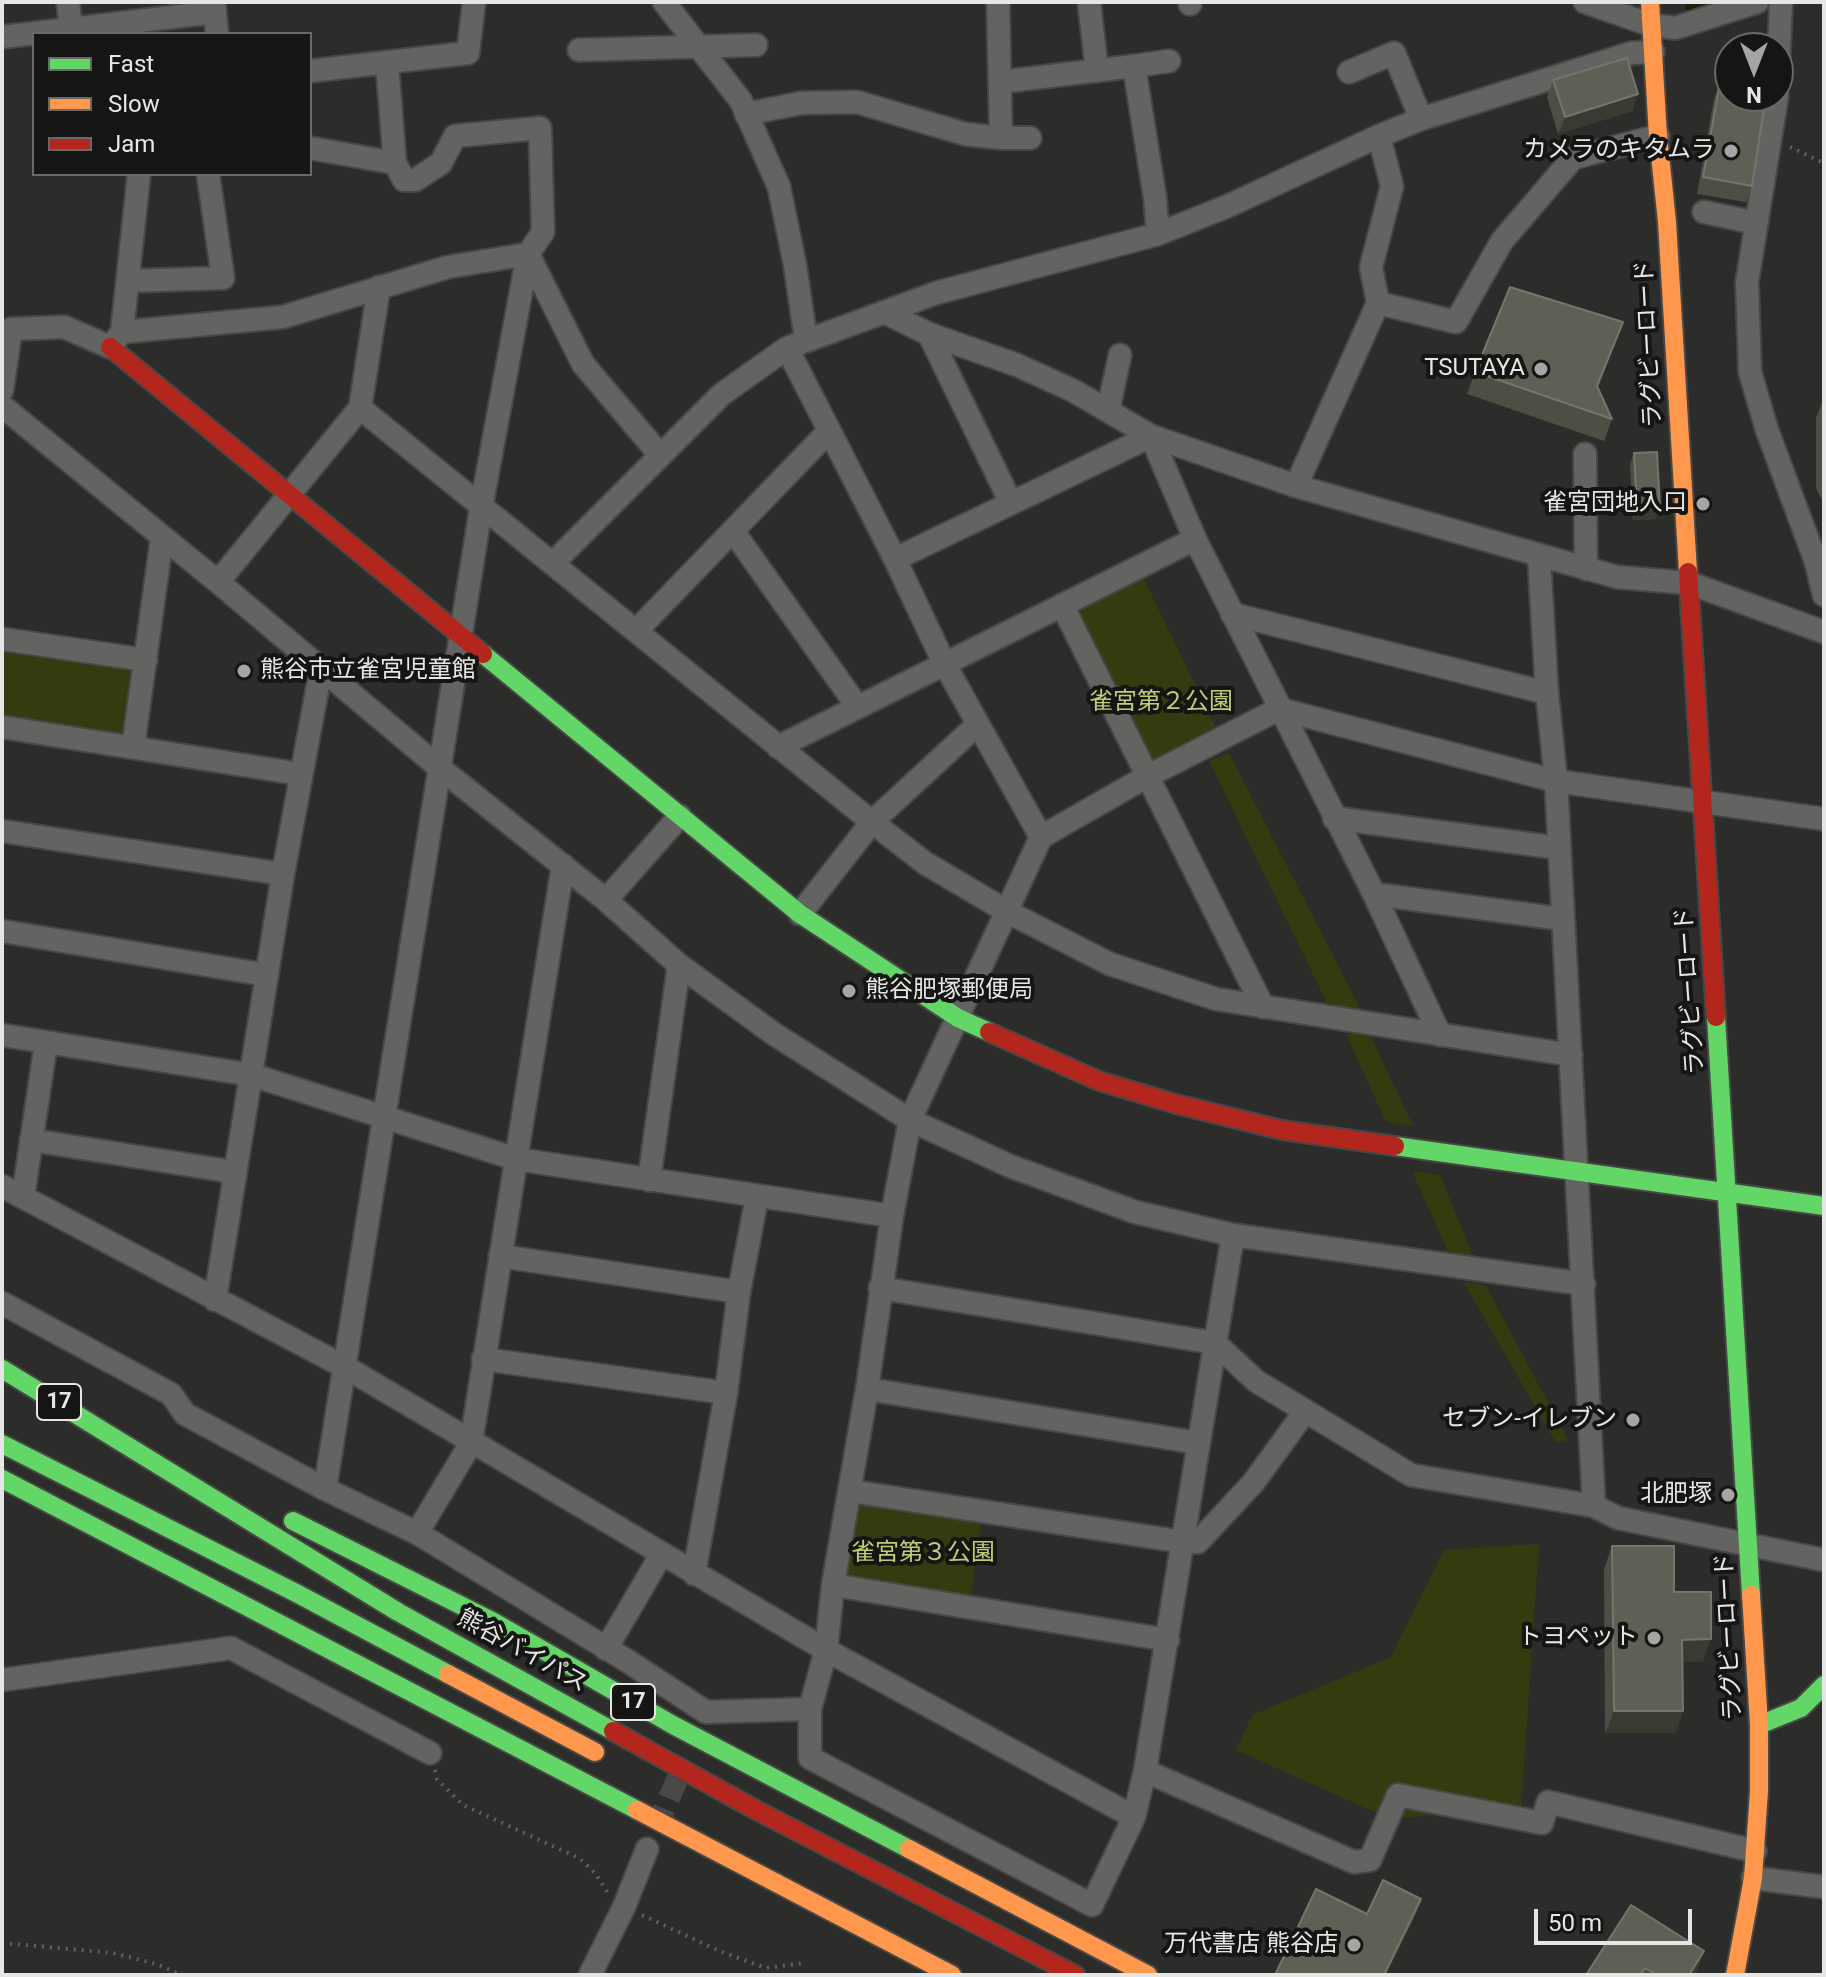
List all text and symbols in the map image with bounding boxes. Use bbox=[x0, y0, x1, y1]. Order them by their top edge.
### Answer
legend bbox=[32, 32, 312, 176]
north arrow bbox=[1714, 32, 1794, 112]
text: Fast bbox=[108, 50, 154, 78]
text: N bbox=[1746, 82, 1762, 107]
text: Slow bbox=[108, 90, 160, 118]
text: Jam bbox=[108, 130, 155, 158]
place label: カメラのキタムラ bbox=[1523, 137, 1715, 165]
marker: カメラのキタムラ bbox=[1722, 142, 1740, 160]
street label: ラグビーロード bbox=[1631, 259, 1669, 429]
place label: TSUTAYA bbox=[1424, 355, 1525, 383]
marker: TSUTAYA bbox=[1532, 360, 1550, 378]
place label: 雀宮団地入口 bbox=[1543, 490, 1687, 518]
marker: 雀宮団地入口 bbox=[1694, 495, 1712, 513]
place label: 熊谷市立雀宮児童館 bbox=[260, 657, 476, 685]
marker: 熊谷市立雀宮児童館 bbox=[235, 662, 253, 680]
park label: 雀宮第２公園 bbox=[1089, 689, 1233, 717]
street label: ラグビーロード bbox=[1671, 906, 1711, 1076]
place label: 熊谷肥塚郵便局 bbox=[865, 977, 1033, 1005]
marker: 熊谷肥塚郵便局 bbox=[840, 982, 858, 1000]
road number: 17 bbox=[37, 1384, 81, 1420]
place label: セブン-イレブン bbox=[1442, 1406, 1617, 1434]
marker: セブン-イレブン bbox=[1624, 1411, 1642, 1429]
place label: 北肥塚 bbox=[1640, 1481, 1712, 1509]
marker: 北肥塚 bbox=[1719, 1486, 1737, 1504]
park label: 雀宮第３公園 bbox=[851, 1540, 995, 1568]
street label: ラグビーロード bbox=[1711, 1552, 1749, 1722]
street label: 熊谷バイパス bbox=[452, 1604, 592, 1700]
place label: トヨペット bbox=[1518, 1624, 1638, 1652]
marker: トヨペット bbox=[1645, 1629, 1663, 1647]
road number: 17 bbox=[611, 1684, 655, 1720]
scale bar bbox=[1538, 1893, 1696, 1943]
text: 50 m bbox=[1548, 1909, 1602, 1937]
place label: 万代書店 熊谷店 bbox=[1164, 1931, 1338, 1959]
marker: 万代書店 熊谷店 bbox=[1345, 1936, 1363, 1954]

